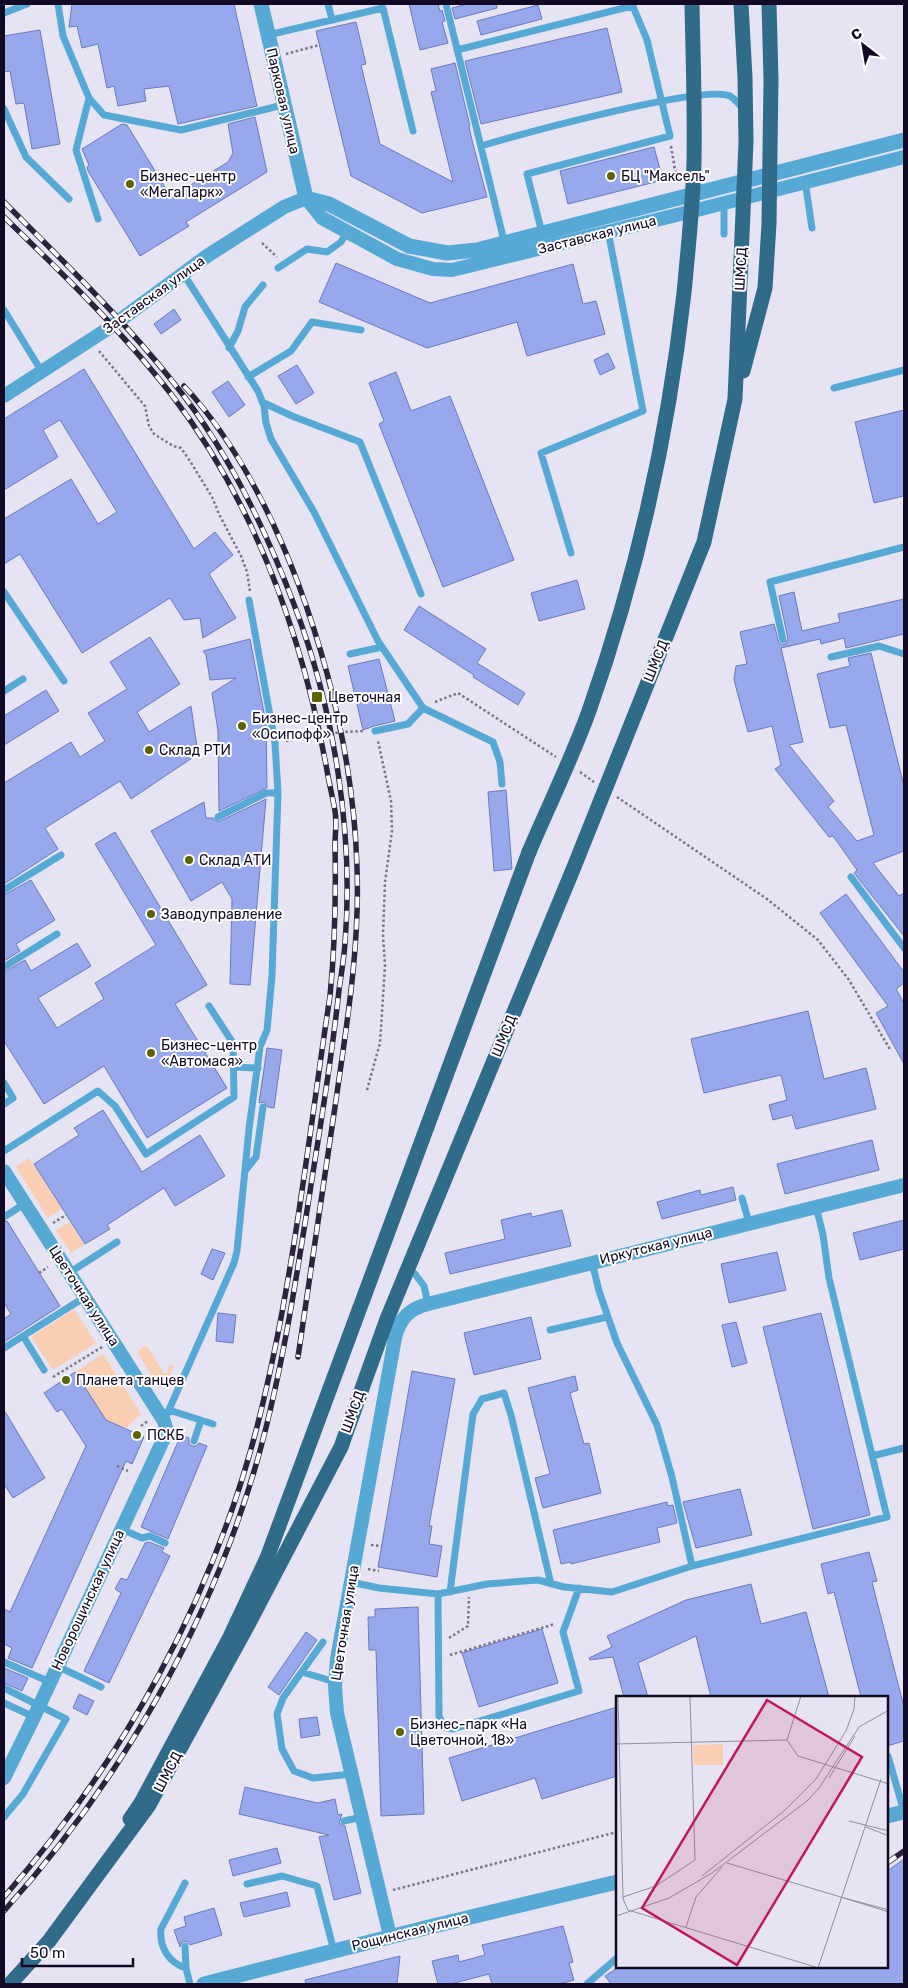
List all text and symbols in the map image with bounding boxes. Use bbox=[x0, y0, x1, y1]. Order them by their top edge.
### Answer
north arrow bbox=[838, 20, 888, 70]
text: С bbox=[848, 24, 865, 44]
street label: Парковая улица bbox=[263, 46, 303, 156]
place label: Бизнес-центр «МегаПарк» bbox=[140, 168, 236, 201]
place label: БЦ "Максель" bbox=[621, 168, 710, 185]
marker: БЦ "Максель" bbox=[605, 170, 617, 182]
marker: Бизнес-центр «МегаПарк» bbox=[124, 178, 136, 190]
street label: Заставская улица bbox=[536, 212, 658, 258]
street label: ШМСД bbox=[731, 247, 751, 291]
street label: Заставская улица bbox=[100, 253, 208, 337]
street label: ШМСД bbox=[640, 637, 672, 684]
place label: Цветочная bbox=[328, 689, 401, 706]
marker: Цветочная bbox=[310, 690, 324, 704]
place label: Бизнес-центр «Осипофф» bbox=[252, 710, 348, 743]
marker: Бизнес-центр «Осипофф» bbox=[236, 720, 248, 732]
place label: Склад РТИ bbox=[159, 742, 231, 759]
marker: Склад РТИ bbox=[143, 744, 155, 756]
place label: Склад АТИ bbox=[199, 852, 271, 869]
marker: Склад АТИ bbox=[183, 854, 195, 866]
place label: Заводуправление bbox=[161, 906, 283, 923]
marker: Заводуправление bbox=[145, 908, 157, 920]
street label: ШМСД bbox=[488, 1012, 520, 1059]
place label: Бизнес-центр «Автомася» bbox=[161, 1037, 257, 1070]
marker: Бизнес-центр «Автомася» bbox=[145, 1047, 157, 1059]
street label: Иркутская улица bbox=[598, 1224, 714, 1268]
street label: Цветочная улица bbox=[45, 1243, 123, 1349]
place label: Планета танцев bbox=[76, 1372, 184, 1389]
marker: Планета танцев bbox=[60, 1374, 72, 1386]
street label: ШМСД bbox=[338, 1388, 369, 1435]
place label: ПСКБ bbox=[147, 1427, 184, 1444]
marker: ПСКБ bbox=[131, 1429, 143, 1441]
street label: Новорощинская улица bbox=[48, 1527, 128, 1673]
street label: Цветочная улица bbox=[327, 1564, 363, 1682]
inset map bbox=[616, 1696, 888, 1968]
place label: Бизнес-парк «На Цветочной, 18» bbox=[410, 1716, 527, 1749]
marker: Бизнес-парк «На Цветочной, 18» bbox=[394, 1726, 406, 1738]
street label: ШМСД bbox=[150, 1749, 186, 1795]
street label: Рощинская улица bbox=[350, 1909, 470, 1955]
scale bar bbox=[22, 1936, 134, 1968]
text: 50 m bbox=[30, 1944, 65, 1962]

